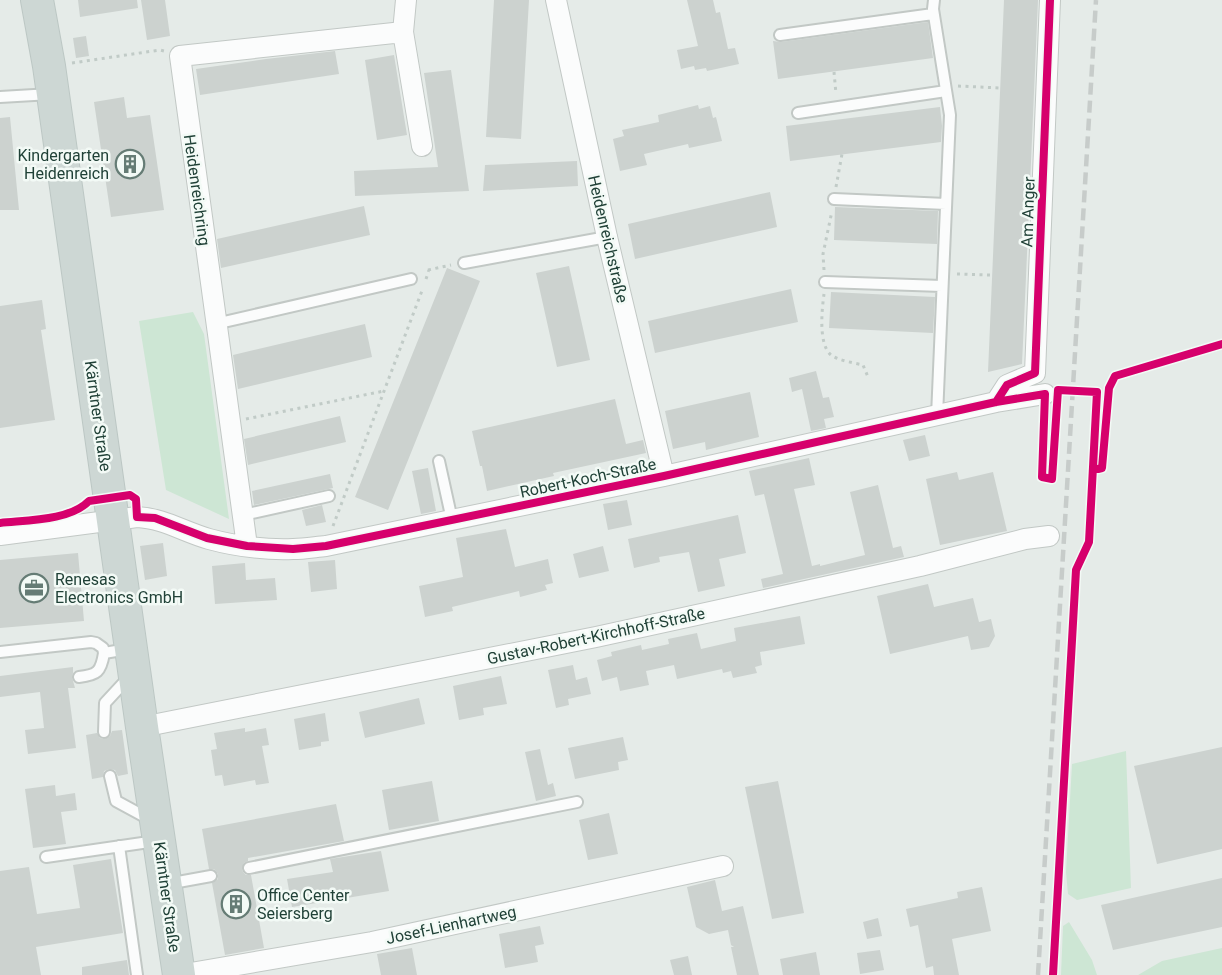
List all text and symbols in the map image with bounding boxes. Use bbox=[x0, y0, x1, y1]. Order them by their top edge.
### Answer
street label: Heidenreichring bbox=[180, 133, 214, 247]
place label: Kindergarten Heidenreich bbox=[17, 146, 109, 183]
building icon: Kindergarten Heidenreich bbox=[114, 148, 146, 180]
street label: Heidenreichstraße bbox=[584, 173, 632, 305]
street label: Am Anger bbox=[1017, 176, 1039, 248]
street label: Kärntner Straße bbox=[81, 359, 115, 473]
street label: Robert-Koch-Straße bbox=[518, 454, 658, 502]
place label: Renesas Electronics GmbH bbox=[55, 570, 183, 607]
office icon: Renesas Electronics GmbH bbox=[18, 572, 50, 604]
street label: Gustav-Robert-Kirchhoff-Straße bbox=[485, 604, 707, 668]
street label: Kärntner Straße bbox=[150, 840, 184, 954]
place label: Office Center Seiersberg bbox=[257, 886, 350, 923]
building icon: Office Center Seiersberg bbox=[220, 888, 252, 920]
street label: Josef-Lienhartweg bbox=[384, 902, 518, 948]

